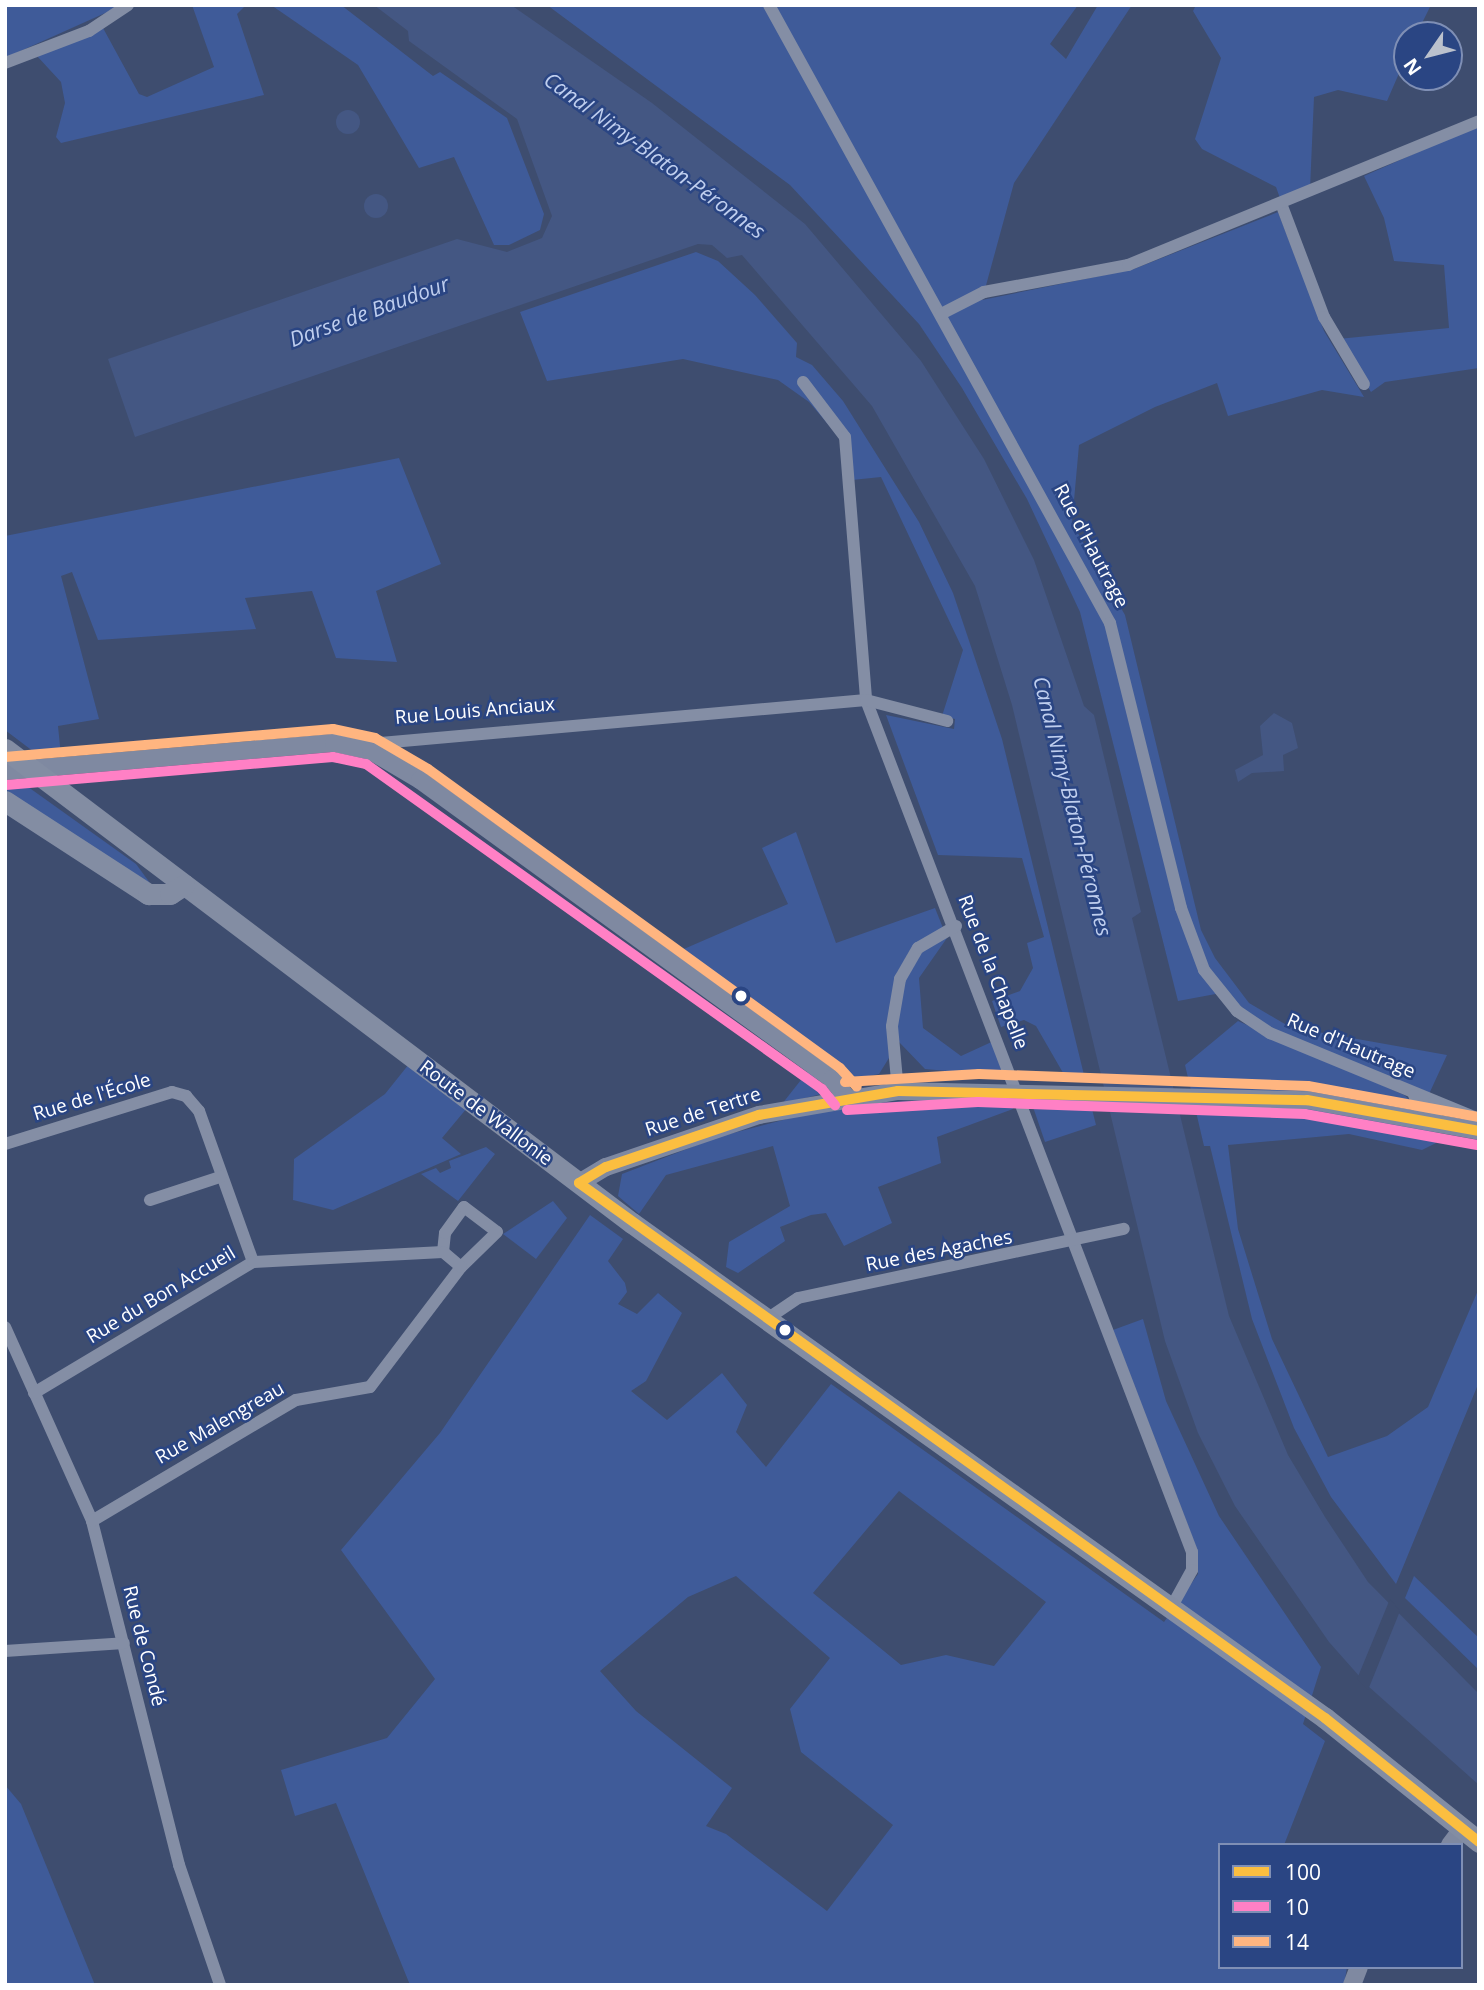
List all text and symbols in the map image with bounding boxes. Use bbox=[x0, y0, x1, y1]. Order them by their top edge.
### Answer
north arrow bbox=[1393, 21, 1463, 91]
text: N bbox=[1397, 53, 1428, 81]
water label: Canal Nimy-Blaton-Péronnes bbox=[540, 66, 770, 244]
water label: Darse de Baudour bbox=[286, 270, 452, 352]
street label: Rue d'Hautrage bbox=[1049, 480, 1133, 612]
water label: Canal Nimy-Blaton-Péronnes bbox=[1028, 673, 1118, 939]
street label: Rue Louis Anciaux bbox=[394, 693, 556, 729]
street label: Rue de la Chapelle bbox=[953, 892, 1033, 1052]
unlabelled marker bbox=[734, 989, 748, 1003]
street label: Rue d'Hautrage bbox=[1283, 1009, 1419, 1083]
street label: Route de Wallonie bbox=[415, 1056, 557, 1170]
street label: Rue de l'École bbox=[30, 1068, 154, 1126]
street label: Rue de Tertre bbox=[642, 1083, 764, 1141]
street label: Rue des Agaches bbox=[864, 1226, 1014, 1276]
street label: Rue du Bon Accueil bbox=[82, 1242, 240, 1348]
unlabelled marker bbox=[778, 1323, 792, 1337]
street label: Rue Malengreau bbox=[152, 1377, 288, 1469]
street label: Rue de Condé bbox=[118, 1583, 170, 1709]
legend bbox=[1218, 1843, 1463, 1969]
text: 100 bbox=[1285, 1858, 1321, 1886]
text: 10 bbox=[1285, 1893, 1309, 1921]
text: 14 bbox=[1285, 1928, 1309, 1956]

